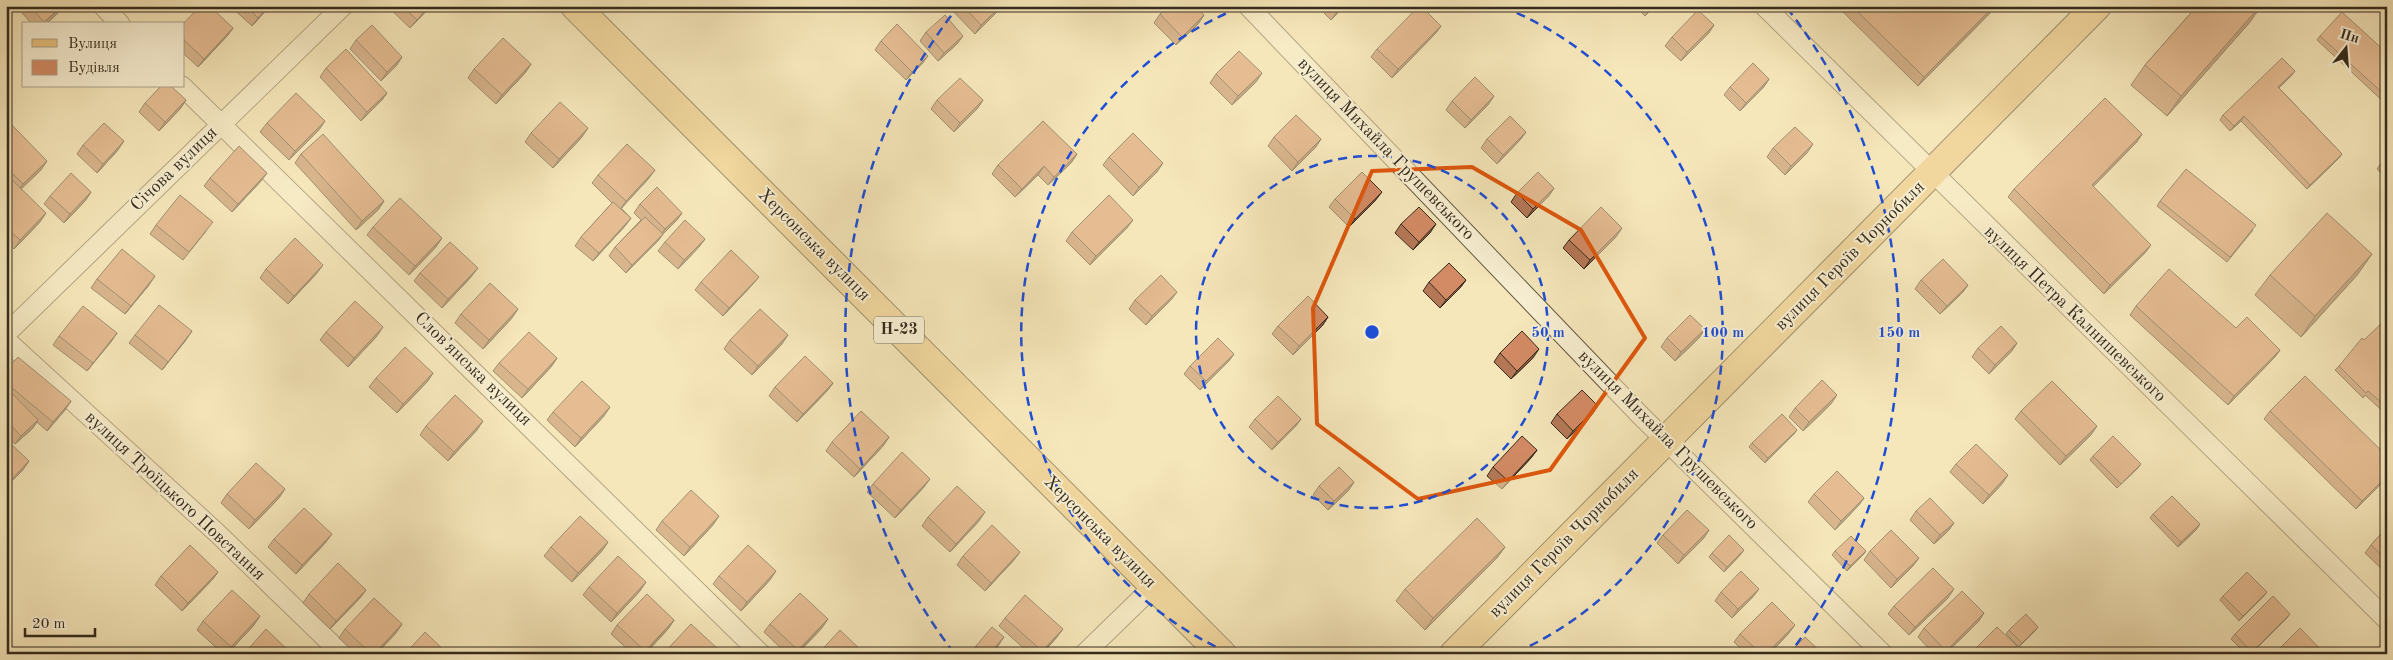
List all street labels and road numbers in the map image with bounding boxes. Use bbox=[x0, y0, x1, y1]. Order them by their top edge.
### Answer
street label: вулиця Михайла Грушевського bbox=[1294, 54, 1478, 244]
street label: Січова вулиця bbox=[127, 123, 221, 215]
street label: вулиця Героїв Чорнобиля bbox=[1772, 178, 1928, 334]
street label: Херсонська вулиця bbox=[754, 185, 874, 305]
street label: вулиця Петра Калнишевського bbox=[1981, 223, 2169, 406]
street label: Словʼянська вулиця bbox=[411, 309, 535, 429]
road number: Н-23 bbox=[874, 316, 924, 344]
street label: вулиця Михайла Грушевського bbox=[1575, 347, 1761, 533]
street label: вулиця Троїцького Повстання bbox=[82, 408, 268, 584]
street label: вулиця Героїв Чорнобиля bbox=[1486, 465, 1642, 621]
street label: Херсонська вулиця bbox=[1040, 472, 1160, 592]

